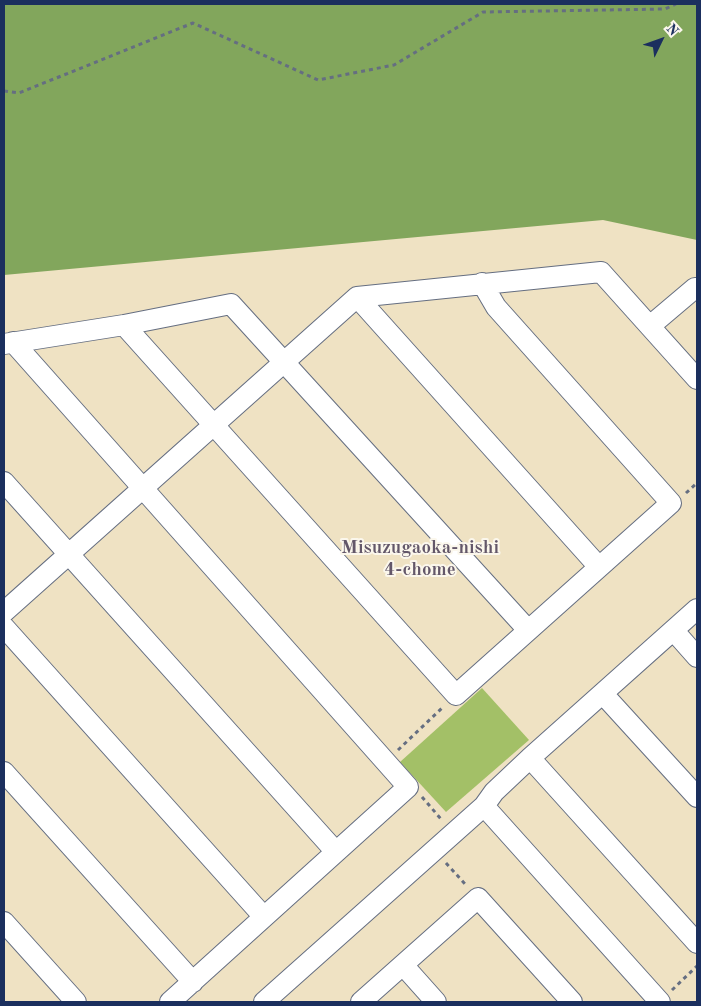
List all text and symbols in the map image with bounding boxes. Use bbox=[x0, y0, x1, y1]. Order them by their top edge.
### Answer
north arrow bbox=[636, 15, 686, 65]
text: N bbox=[663, 21, 681, 39]
district label: Misuzugaoka-nishi 4-chome bbox=[341, 537, 499, 581]

